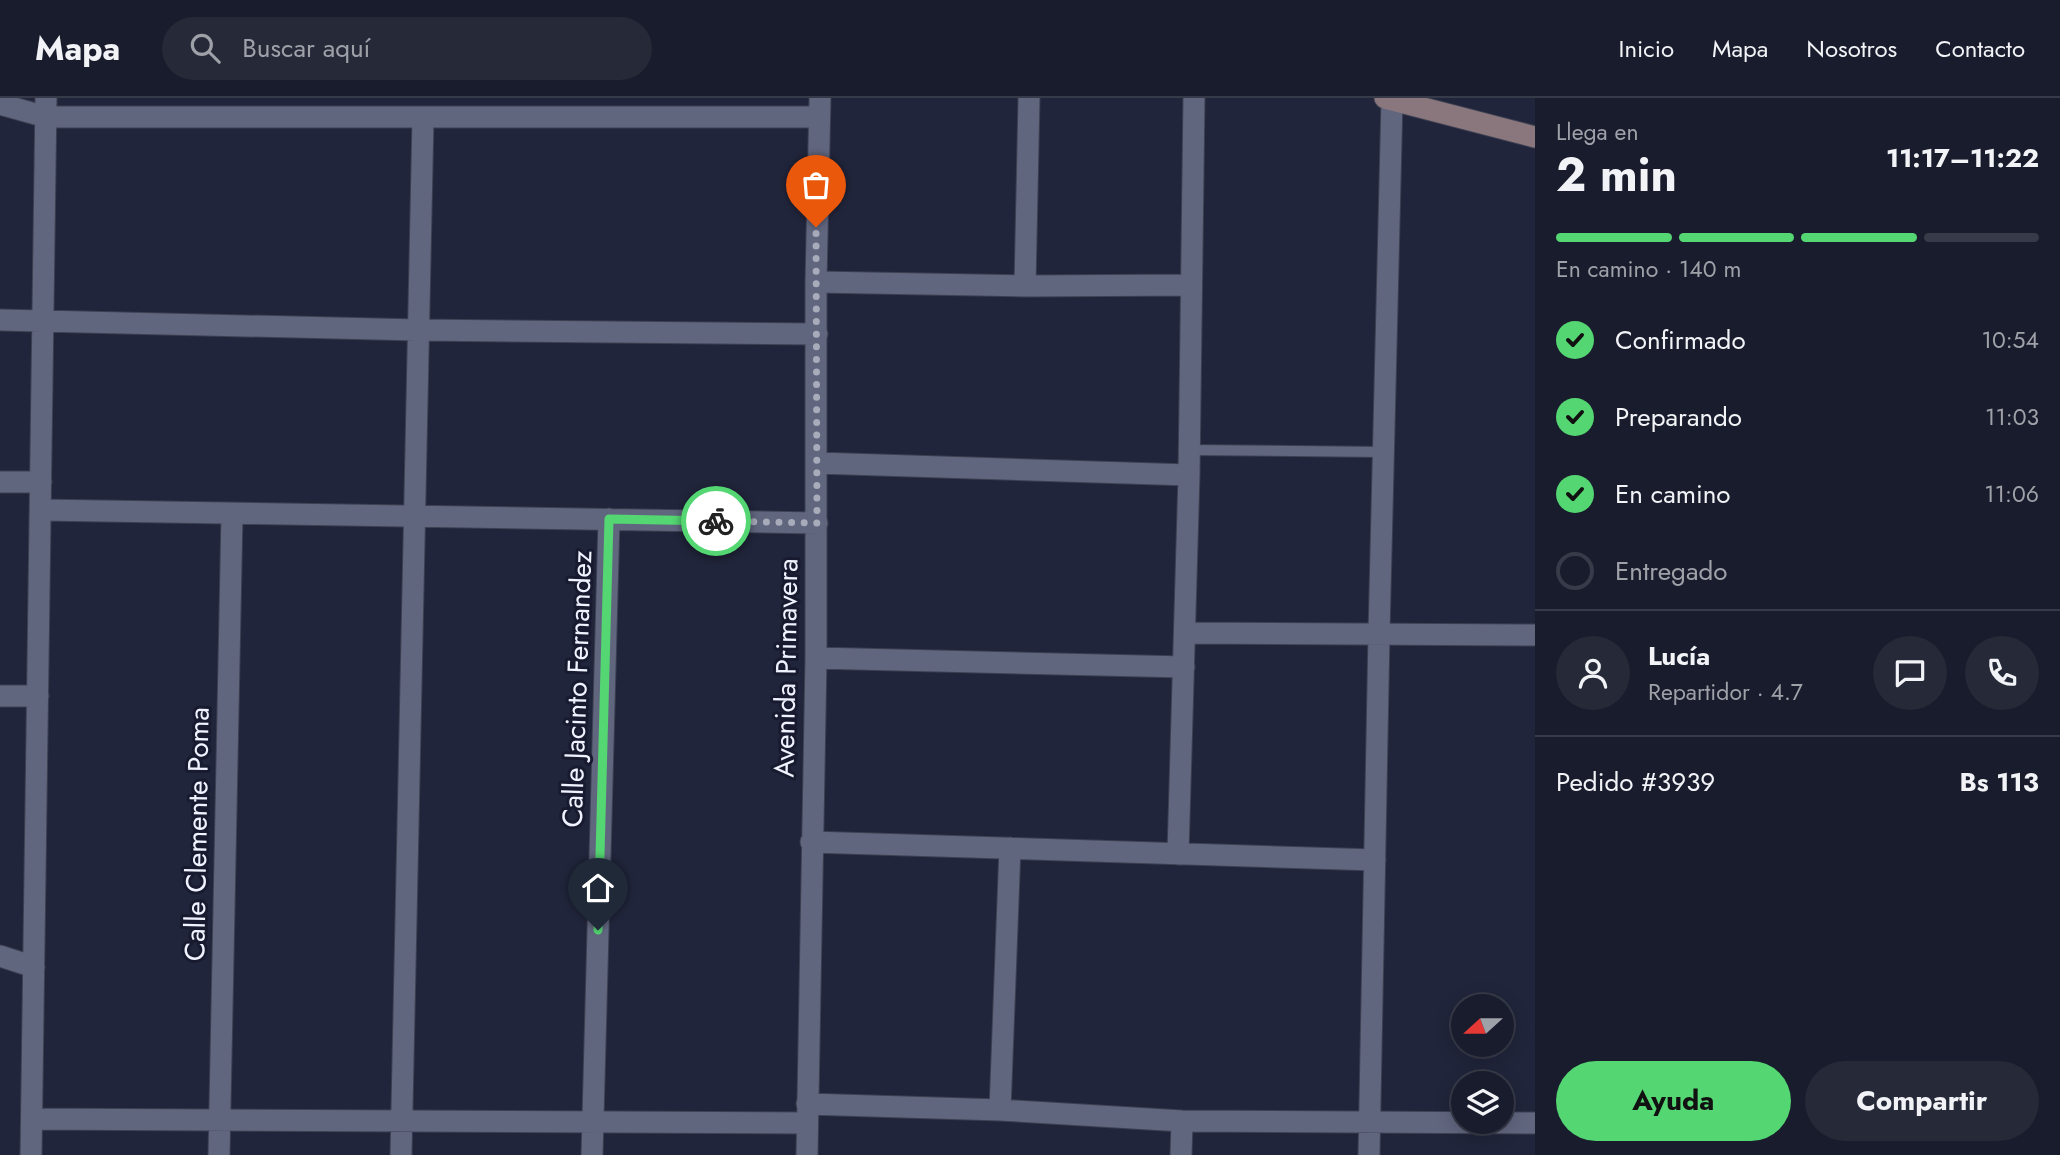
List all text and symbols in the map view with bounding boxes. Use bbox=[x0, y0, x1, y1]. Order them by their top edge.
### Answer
search box bbox=[162, 17, 652, 80]
text: Mapa bbox=[35, 25, 120, 72]
icon: search bbox=[186, 29, 224, 67]
text: Buscar aquí bbox=[242, 29, 370, 67]
text: Inicio bbox=[1619, 31, 1674, 66]
text: Mapa bbox=[1712, 31, 1768, 66]
text: Nosotros bbox=[1806, 31, 1897, 66]
text: Contacto bbox=[1935, 31, 2025, 66]
text: Llega en bbox=[1556, 115, 1638, 149]
text: 11:17–11:22 bbox=[1886, 139, 2039, 177]
text: 2 min bbox=[1556, 142, 1677, 208]
pin bbox=[786, 155, 846, 227]
icon: bag bbox=[797, 166, 835, 204]
text: En camino · 140 m bbox=[1556, 252, 1741, 286]
icon: check bbox=[1556, 321, 1594, 359]
text: Confirmado bbox=[1615, 321, 1746, 359]
text: 10:54 bbox=[1982, 323, 2039, 357]
icon: check bbox=[1556, 398, 1594, 436]
text: Preparando bbox=[1615, 398, 1742, 436]
text: 11:03 bbox=[1985, 400, 2039, 434]
icon: check bbox=[1556, 475, 1594, 513]
text: En camino bbox=[1615, 475, 1731, 513]
text: 11:06 bbox=[1984, 477, 2039, 511]
courier bbox=[681, 486, 751, 556]
icon: bike bbox=[697, 502, 735, 540]
street label: Calle Jacinto Fernandez bbox=[552, 550, 602, 828]
text: Entregado bbox=[1615, 552, 1727, 590]
street label: Avenida Primavera bbox=[764, 558, 808, 778]
button: person bbox=[1556, 636, 1630, 710]
button: chat bbox=[1873, 636, 1947, 710]
button: phone bbox=[1965, 636, 2039, 710]
text: Lucía bbox=[1648, 637, 1710, 675]
text: Repartidor · 4.7 bbox=[1648, 675, 1803, 709]
street label: Calle Clemente Poma bbox=[174, 707, 220, 961]
text: Pedido #3939 bbox=[1556, 763, 1715, 801]
text: Bs 113 bbox=[1959, 763, 2039, 801]
pin bbox=[568, 858, 628, 930]
icon: home bbox=[579, 869, 617, 907]
north arrow bbox=[1451, 994, 1514, 1057]
map controls bbox=[1451, 994, 1514, 1134]
button: Ayuda bbox=[1556, 1061, 1791, 1141]
button: Compartir bbox=[1805, 1061, 2039, 1141]
button: layers bbox=[1451, 1071, 1514, 1134]

